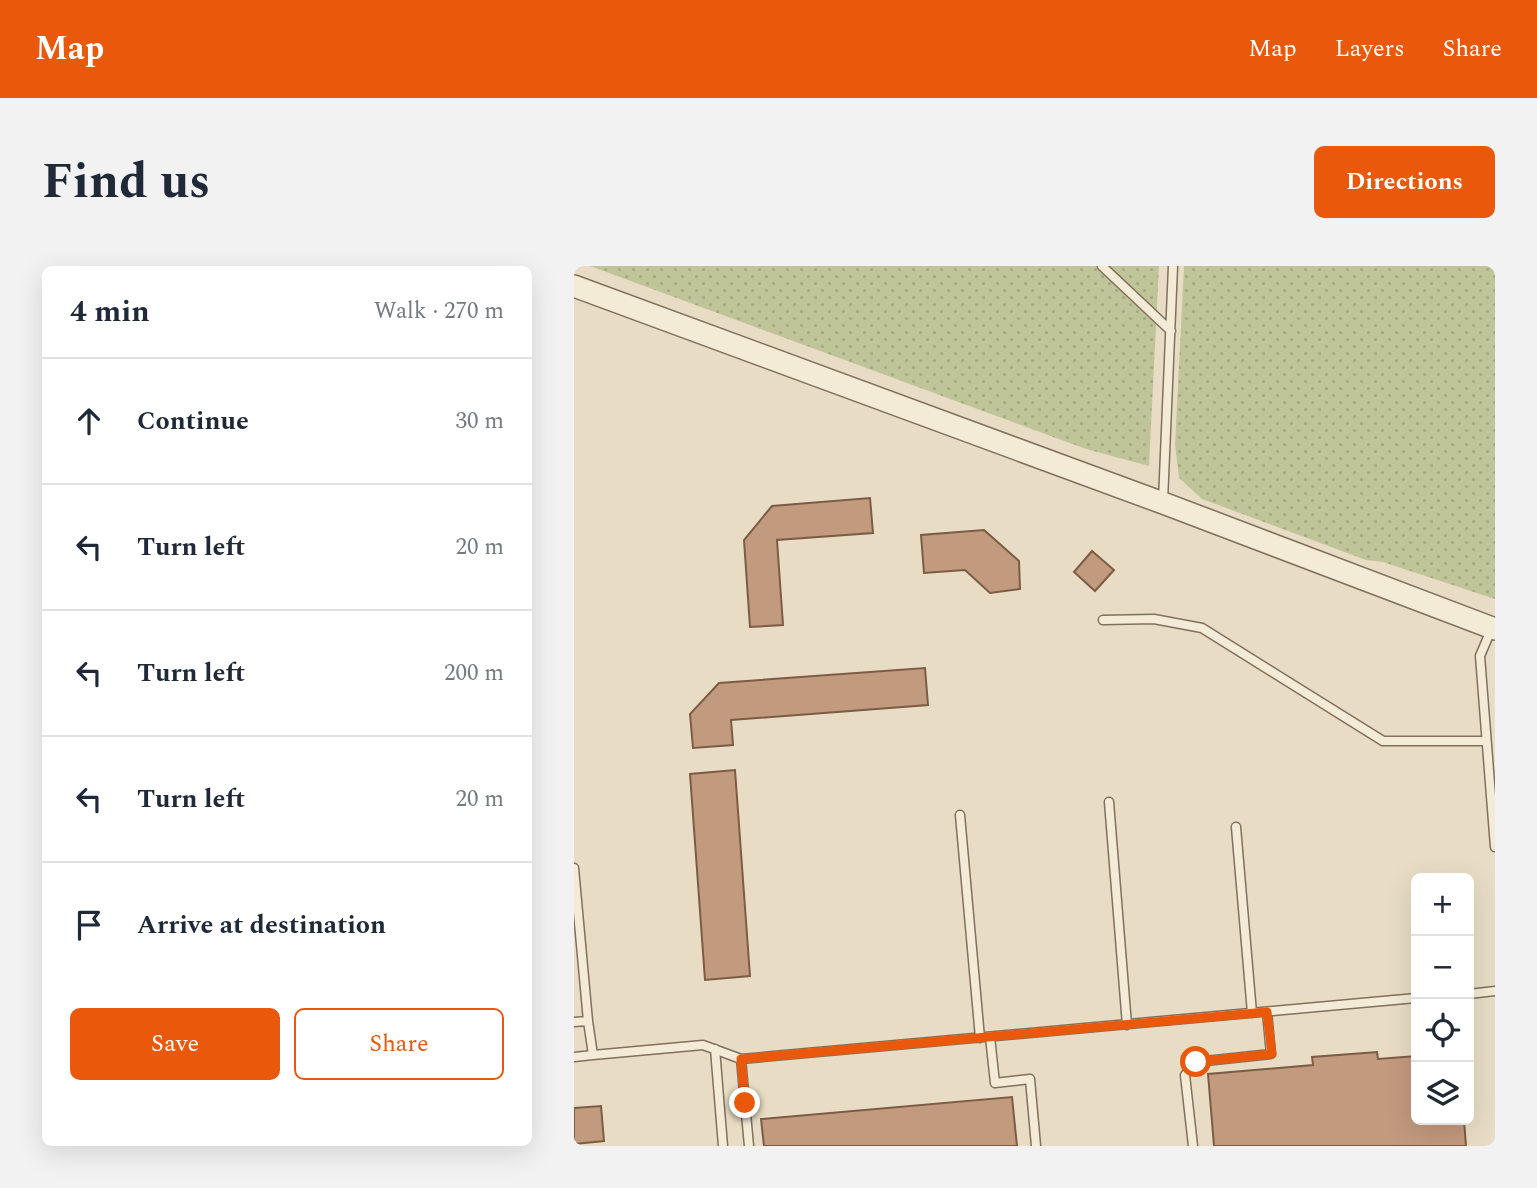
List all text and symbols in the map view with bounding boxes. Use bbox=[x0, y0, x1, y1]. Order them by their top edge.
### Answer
text: Map bbox=[35, 24, 104, 74]
text: Map bbox=[1248, 31, 1297, 67]
text: Layers bbox=[1335, 31, 1405, 67]
text: Share bbox=[1443, 31, 1502, 67]
text: Find us bbox=[42, 145, 210, 220]
button: Directions bbox=[1314, 146, 1495, 218]
text: 4 min bbox=[70, 289, 150, 335]
text: Walk · 270 m bbox=[374, 294, 504, 329]
text: Continue bbox=[137, 401, 249, 441]
icon: ahead bbox=[70, 402, 108, 440]
text: 30 m bbox=[455, 404, 504, 439]
text: Turn left bbox=[137, 527, 245, 567]
icon: left bbox=[70, 528, 108, 566]
text: 20 m bbox=[455, 530, 504, 565]
text: Turn left bbox=[137, 653, 245, 693]
icon: left bbox=[70, 654, 108, 692]
text: 200 m bbox=[444, 656, 504, 691]
text: Turn left bbox=[137, 779, 245, 819]
icon: left bbox=[70, 780, 108, 818]
text: 20 m bbox=[455, 782, 504, 817]
map controls bbox=[1411, 873, 1474, 1125]
button: + bbox=[1411, 873, 1474, 936]
text: Arrive at destination bbox=[137, 905, 386, 945]
icon: arrive bbox=[70, 906, 108, 944]
button: − bbox=[1411, 936, 1474, 999]
button: locate bbox=[1411, 999, 1474, 1062]
button: Save bbox=[70, 1008, 280, 1080]
button: Share bbox=[294, 1008, 504, 1080]
route start bbox=[1180, 1046, 1211, 1077]
button: layers bbox=[1411, 1062, 1474, 1125]
route end bbox=[729, 1087, 760, 1118]

